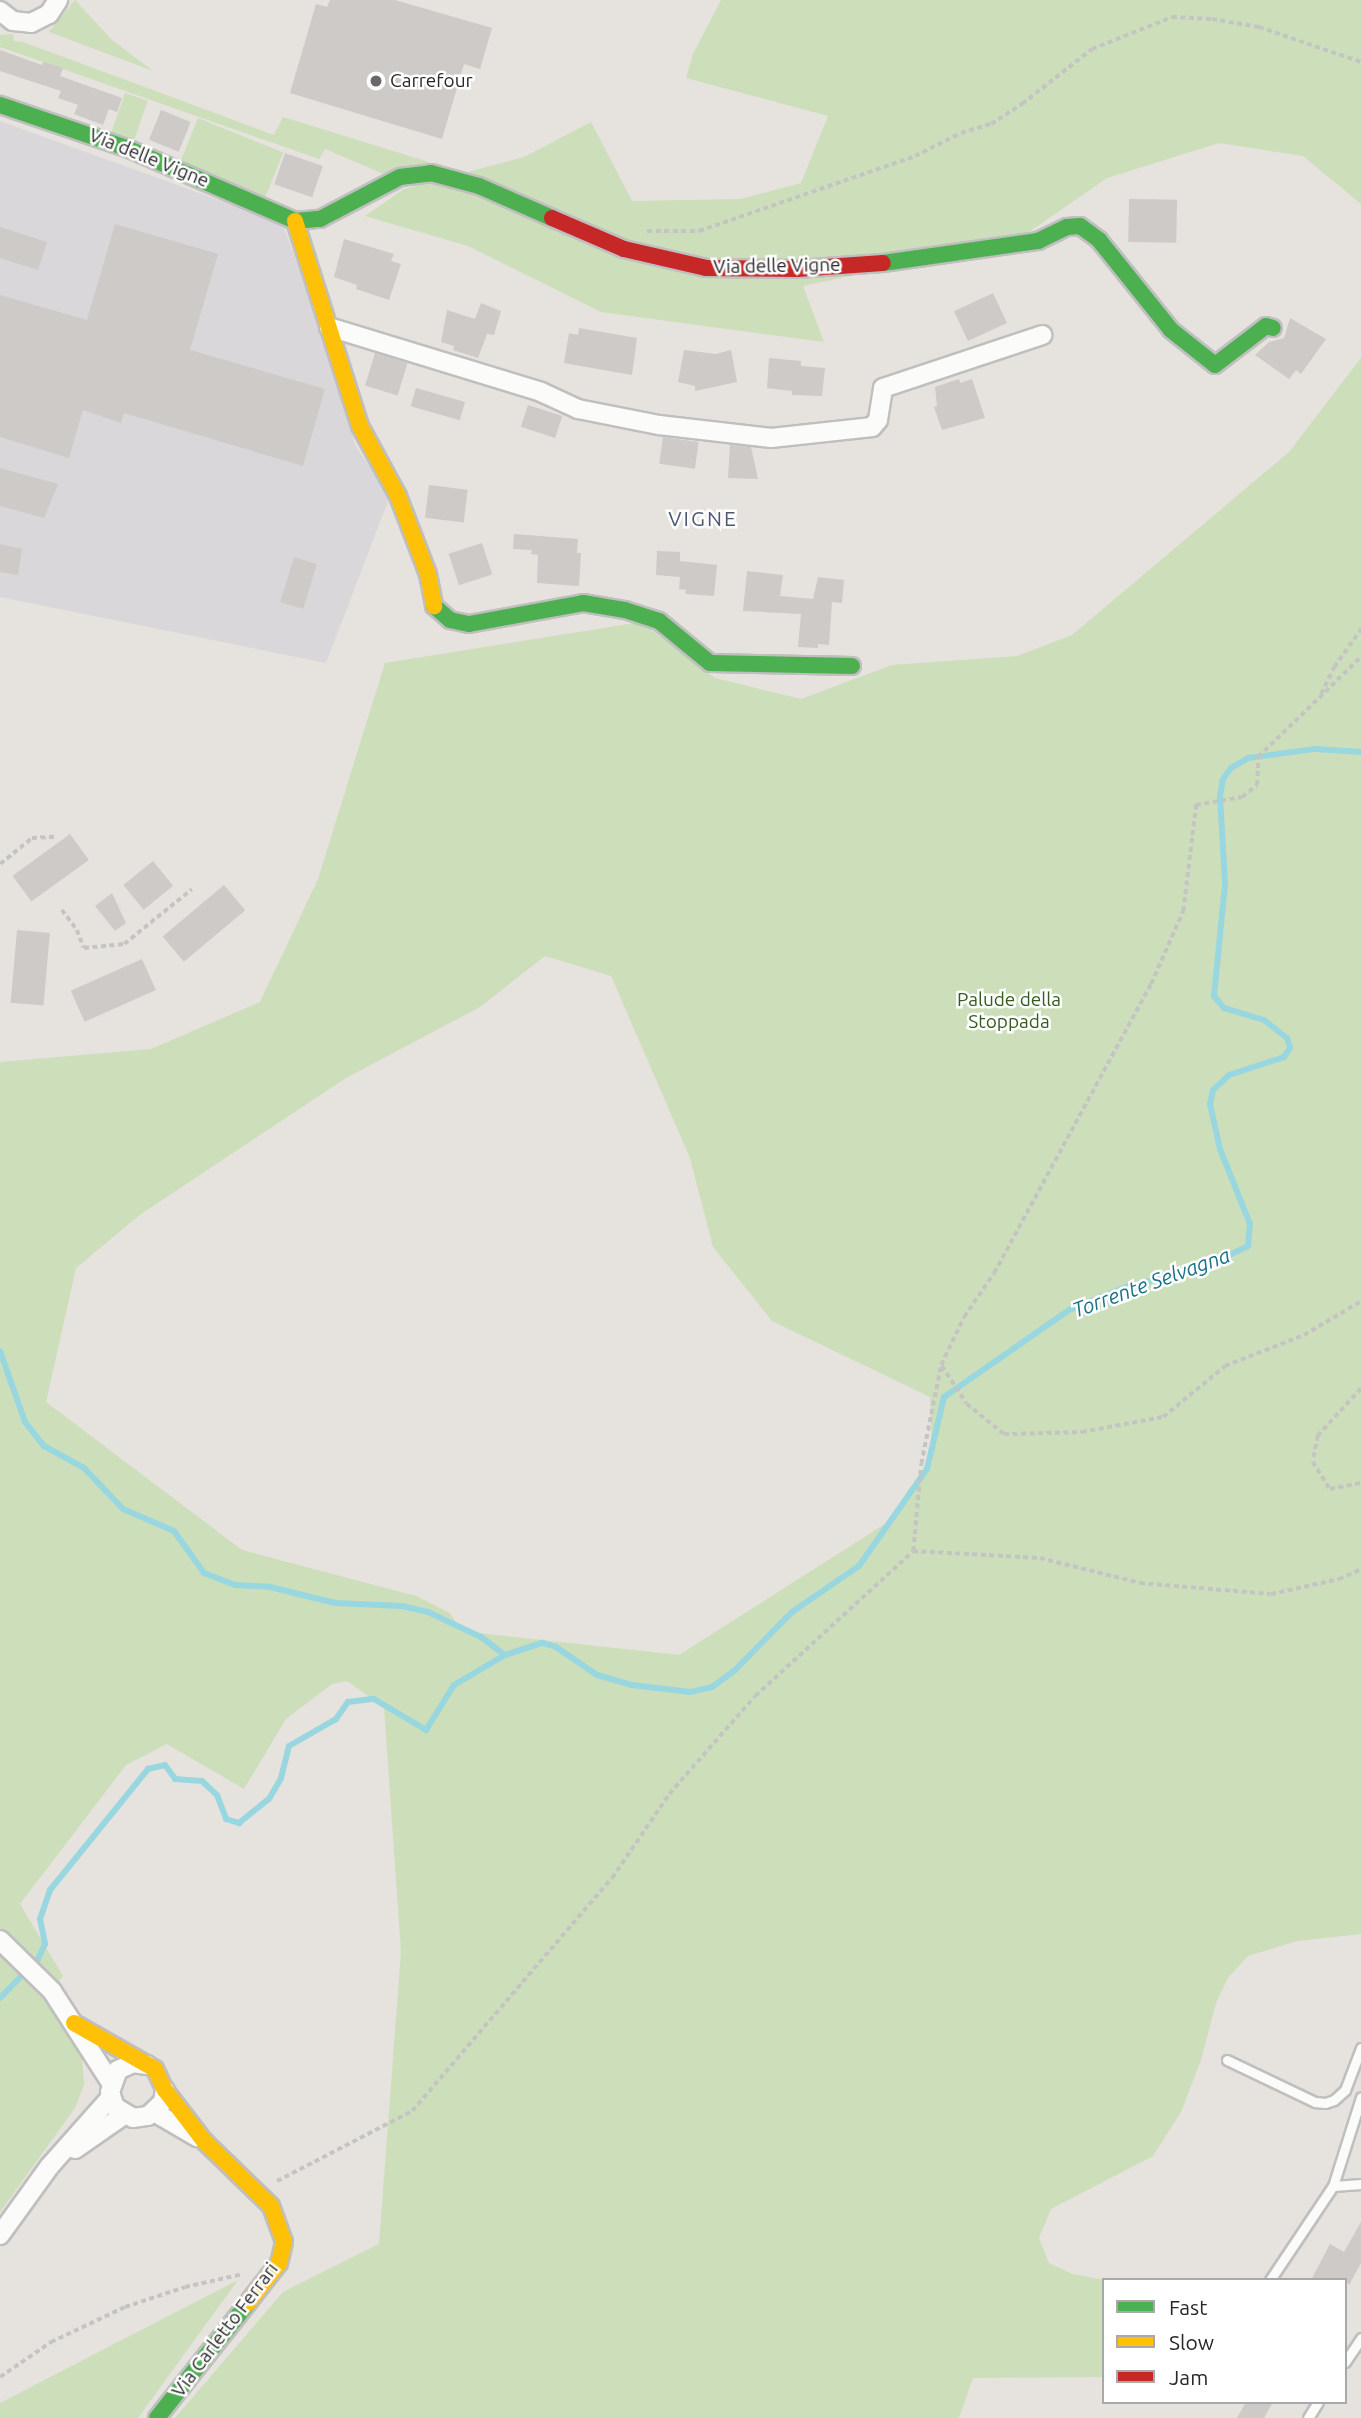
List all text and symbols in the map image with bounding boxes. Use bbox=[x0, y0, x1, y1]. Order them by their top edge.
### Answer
place label: Carrefour bbox=[390, 70, 473, 92]
marker: Carrefour bbox=[368, 73, 384, 89]
street label: Via delle Vigne bbox=[86, 124, 212, 192]
street label: Via delle Vigne bbox=[713, 253, 841, 279]
district label: VIGNE bbox=[669, 505, 737, 531]
park label: Palude della Stoppada bbox=[957, 989, 1061, 1033]
water label: Torrente Selvagna bbox=[1069, 1242, 1233, 1322]
street label: Via Carletto Ferrari bbox=[167, 2258, 283, 2402]
legend bbox=[1102, 2278, 1347, 2404]
text: Fast bbox=[1169, 2295, 1207, 2319]
text: Slow bbox=[1169, 2330, 1214, 2354]
text: Jam bbox=[1169, 2365, 1208, 2389]

